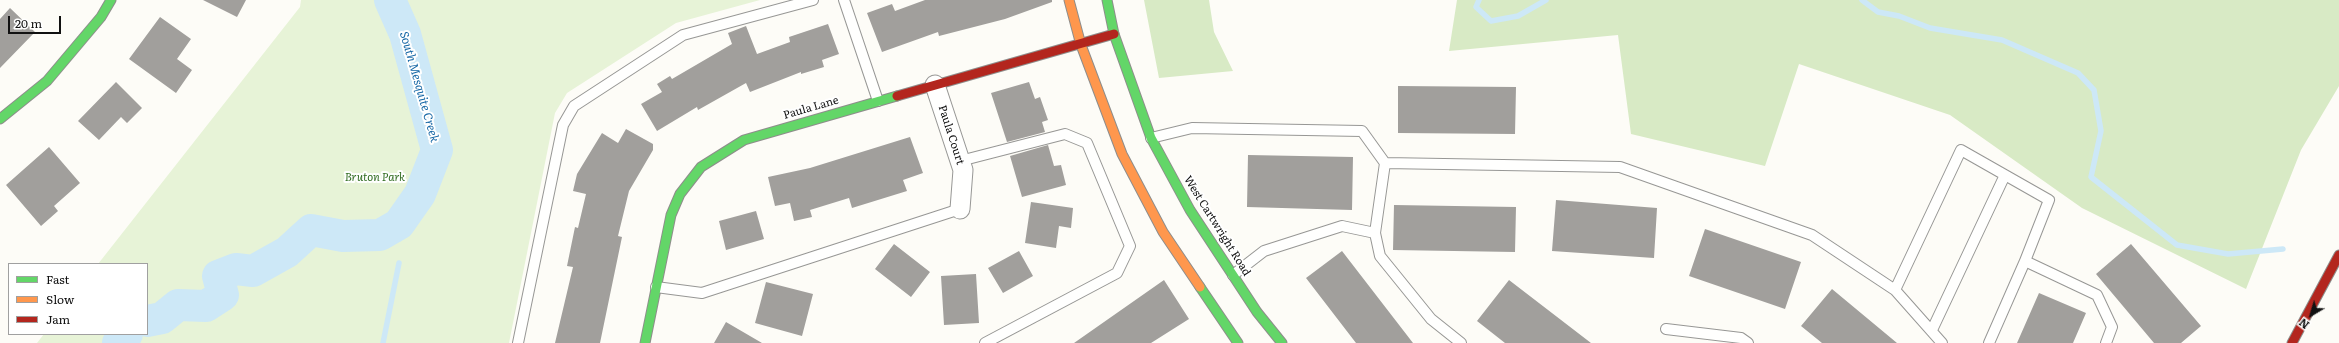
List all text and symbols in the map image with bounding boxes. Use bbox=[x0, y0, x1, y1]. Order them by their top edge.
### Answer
scale bar bbox=[10, 8, 63, 34]
text: 20 m bbox=[15, 14, 42, 32]
water label: South Mesquite Creek bbox=[396, 30, 442, 144]
street label: Paula Lane bbox=[782, 94, 840, 122]
street label: Paula Court bbox=[935, 104, 967, 166]
park label: Bruton Park bbox=[345, 171, 405, 185]
street label: West Cartwright Road bbox=[1181, 174, 1253, 278]
legend bbox=[8, 263, 148, 335]
text: Fast bbox=[46, 270, 69, 288]
text: Slow bbox=[46, 290, 74, 308]
north arrow bbox=[2291, 295, 2331, 335]
text: Jam bbox=[46, 310, 70, 328]
text: N bbox=[2295, 315, 2312, 334]

